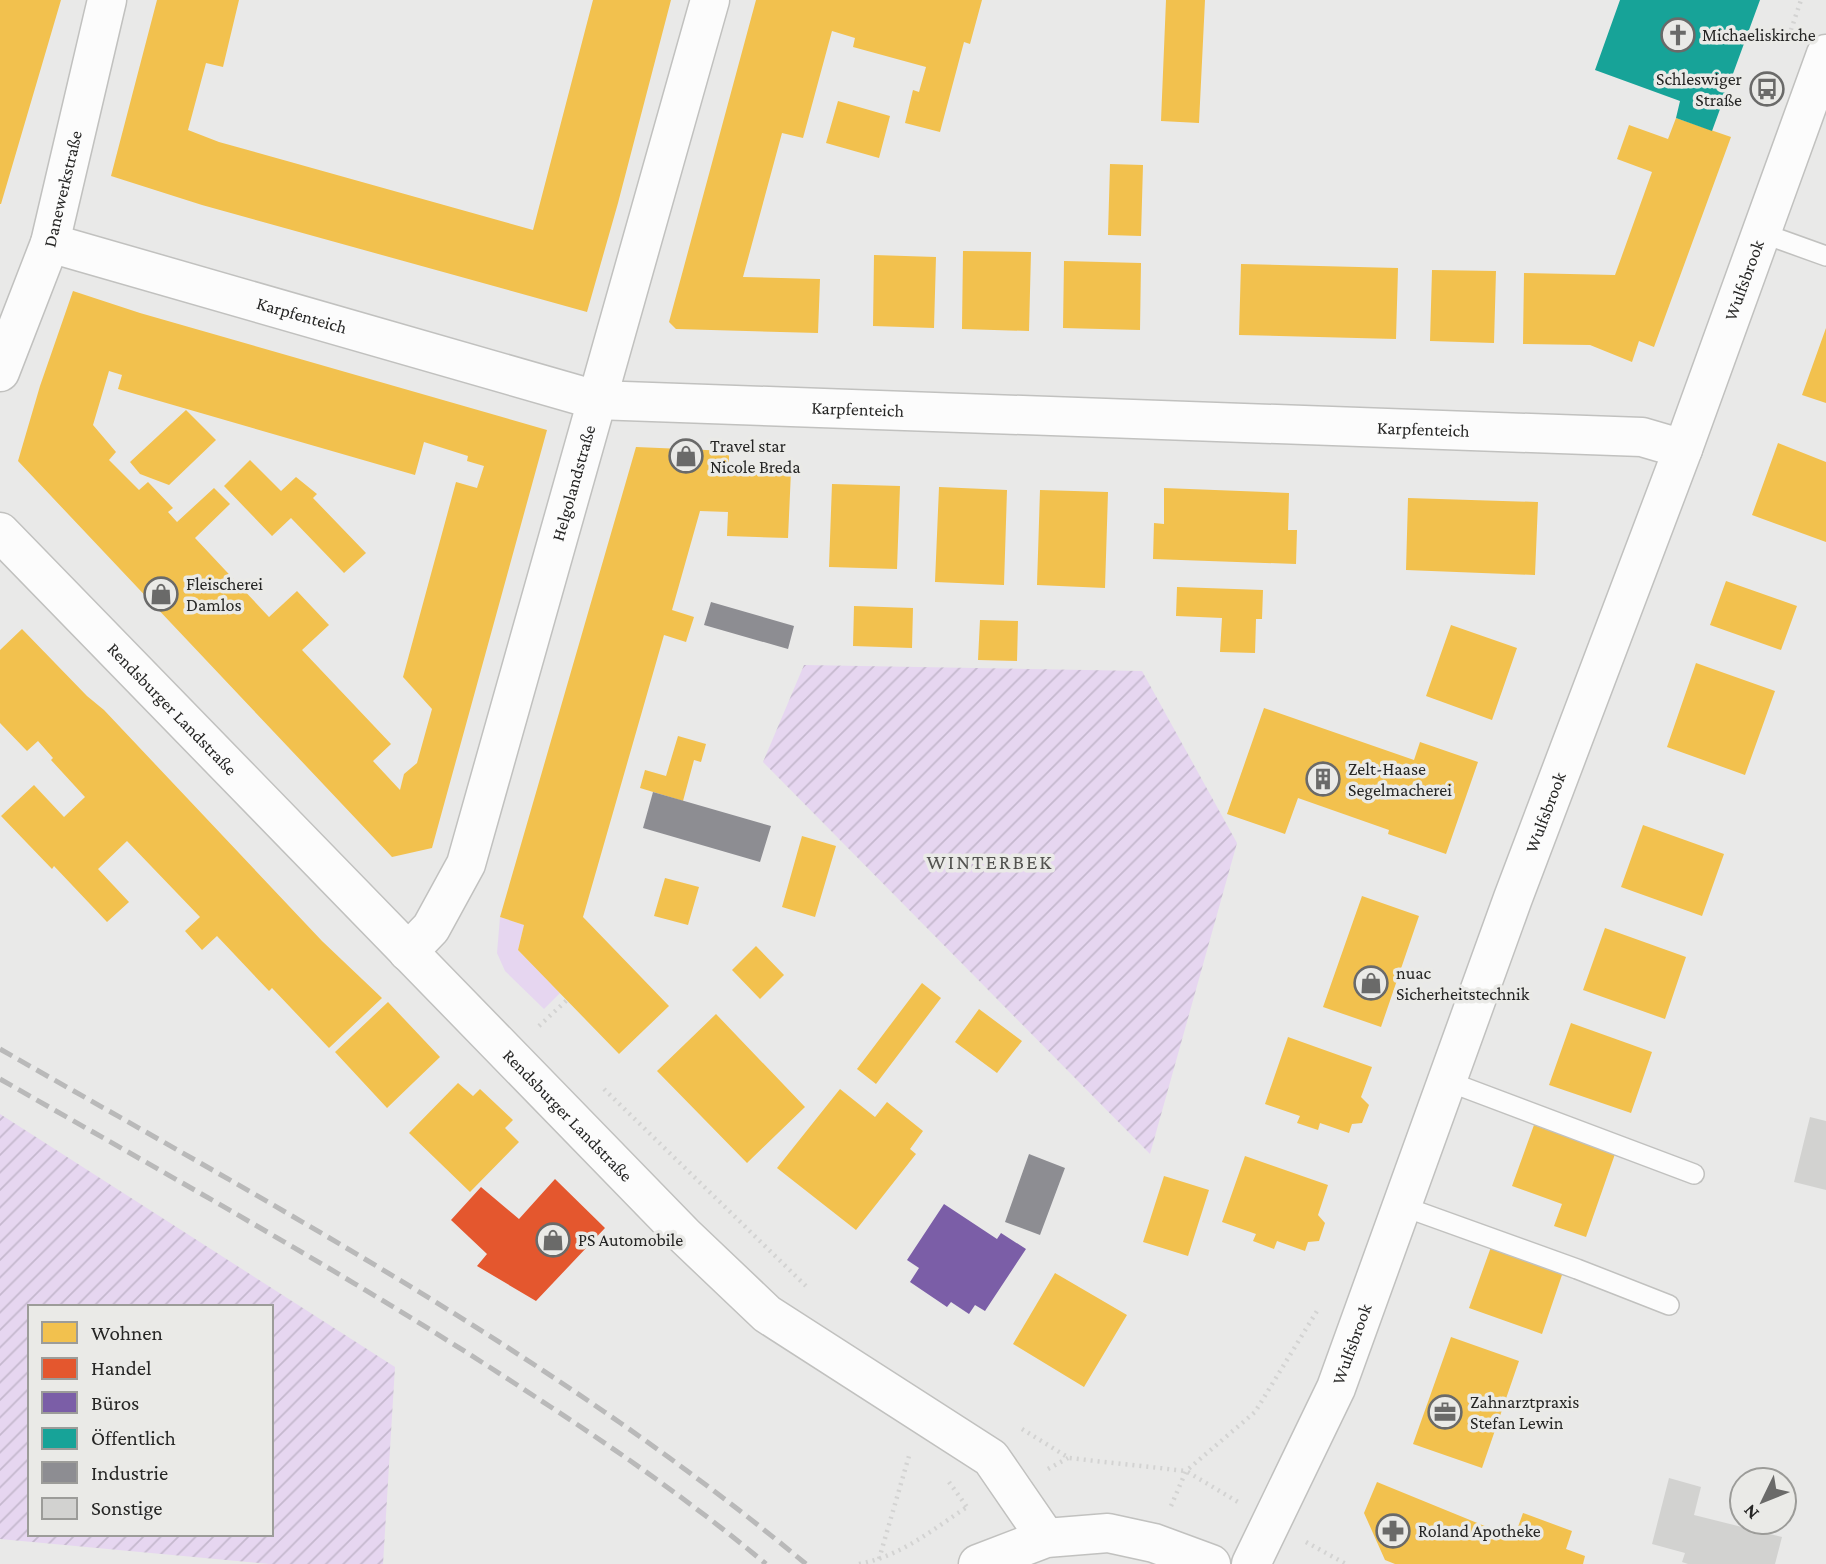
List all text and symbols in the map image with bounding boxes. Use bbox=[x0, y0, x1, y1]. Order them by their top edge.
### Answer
church icon: Michaeliskirche bbox=[1659, 16, 1697, 54]
place label: Michaeliskirche bbox=[1702, 25, 1816, 45]
place label: Schleswiger Straße bbox=[1656, 69, 1743, 110]
bus stop icon: Schleswiger Straße bbox=[1748, 70, 1786, 108]
street label: Danewerkstraße bbox=[39, 128, 86, 249]
street label: Wulfsbrook bbox=[1720, 237, 1768, 323]
street label: Karpfenteich bbox=[254, 293, 349, 338]
street label: Karpfenteich bbox=[811, 398, 905, 421]
street label: Karpfenteich bbox=[1377, 418, 1470, 441]
street label: Helgolandstraße bbox=[548, 423, 599, 543]
place label: Travel star Nicole Breda bbox=[710, 436, 800, 477]
shop icon: Travel star Nicole Breda bbox=[667, 437, 705, 475]
place label: Fleischerei Damlos bbox=[186, 574, 263, 615]
shop icon: Fleischerei Damlos bbox=[142, 575, 180, 613]
street label: Rendsburger Landstraße bbox=[103, 639, 241, 779]
place label: Zelt-Haase Segelmacherei bbox=[1348, 759, 1452, 800]
building icon: Zelt-Haase Segelmacherei bbox=[1304, 760, 1342, 798]
street label: Wulfsbrook bbox=[1521, 769, 1570, 855]
district label: WINTERBEK bbox=[927, 850, 1053, 874]
place label: nuac Sicherheitstechnik bbox=[1396, 963, 1530, 1004]
shop icon: nuac Sicherheitstechnik bbox=[1352, 964, 1390, 1002]
street label: Rendsburger Landstraße bbox=[499, 1045, 637, 1186]
shop icon: PS Automobile bbox=[534, 1221, 572, 1259]
place label: PS Automobile bbox=[578, 1230, 683, 1250]
street label: Wulfsbrook bbox=[1328, 1301, 1376, 1387]
legend bbox=[28, 1305, 273, 1536]
text: Wohnen bbox=[91, 1321, 163, 1345]
text: Handel bbox=[91, 1356, 152, 1380]
text: Büros bbox=[91, 1391, 139, 1415]
place label: Zahnarztpraxis Stefan Lewin bbox=[1470, 1392, 1579, 1433]
office icon: Zahnarztpraxis Stefan Lewin bbox=[1426, 1393, 1464, 1431]
text: Öffentlich bbox=[91, 1426, 176, 1450]
text: Industrie bbox=[91, 1461, 168, 1485]
north arrow bbox=[1728, 1466, 1798, 1536]
text: Sonstige bbox=[91, 1496, 163, 1520]
text: N bbox=[1739, 1500, 1763, 1524]
pharmacy icon: Roland Apotheke bbox=[1374, 1512, 1412, 1550]
place label: Roland Apotheke bbox=[1418, 1521, 1541, 1541]

